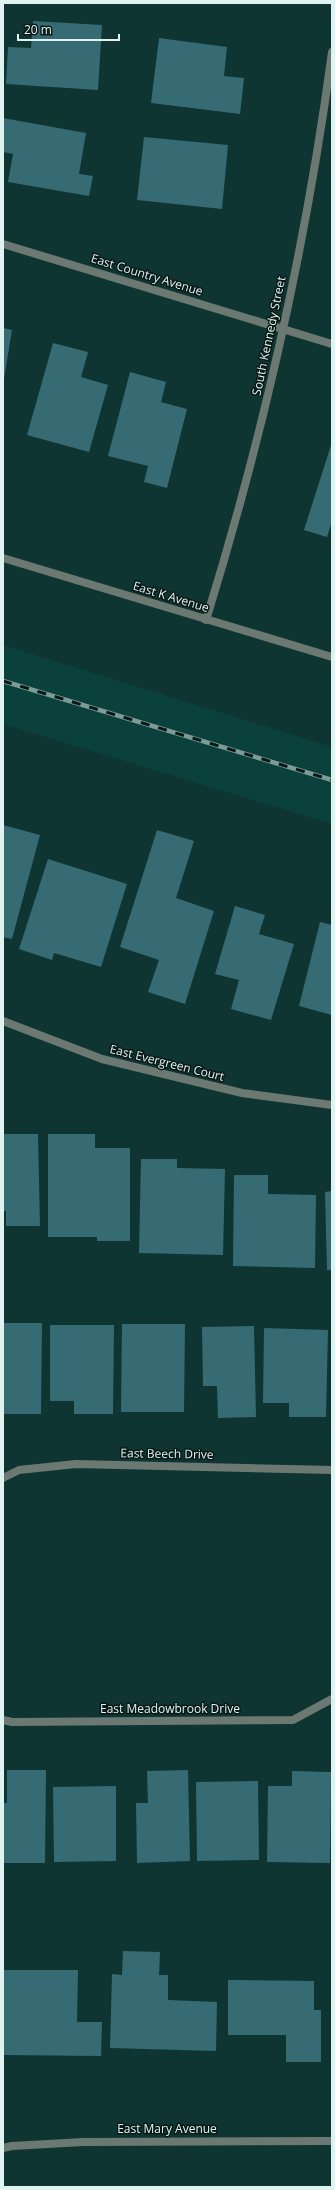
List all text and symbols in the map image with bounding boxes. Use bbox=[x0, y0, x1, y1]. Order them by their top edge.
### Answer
scale bar bbox=[18, 16, 119, 42]
text: 20 m bbox=[24, 21, 52, 38]
street label: East Country Avenue bbox=[89, 249, 205, 300]
street label: South Kennedy Street bbox=[248, 275, 289, 397]
street label: East K Avenue bbox=[131, 577, 212, 616]
street label: East Evergreen Court bbox=[108, 1040, 226, 1085]
street label: East Beech Drive bbox=[120, 1444, 214, 1463]
street label: East Meadowbrook Drive bbox=[100, 1700, 240, 1717]
street label: East Mary Avenue bbox=[117, 2120, 217, 2137]

